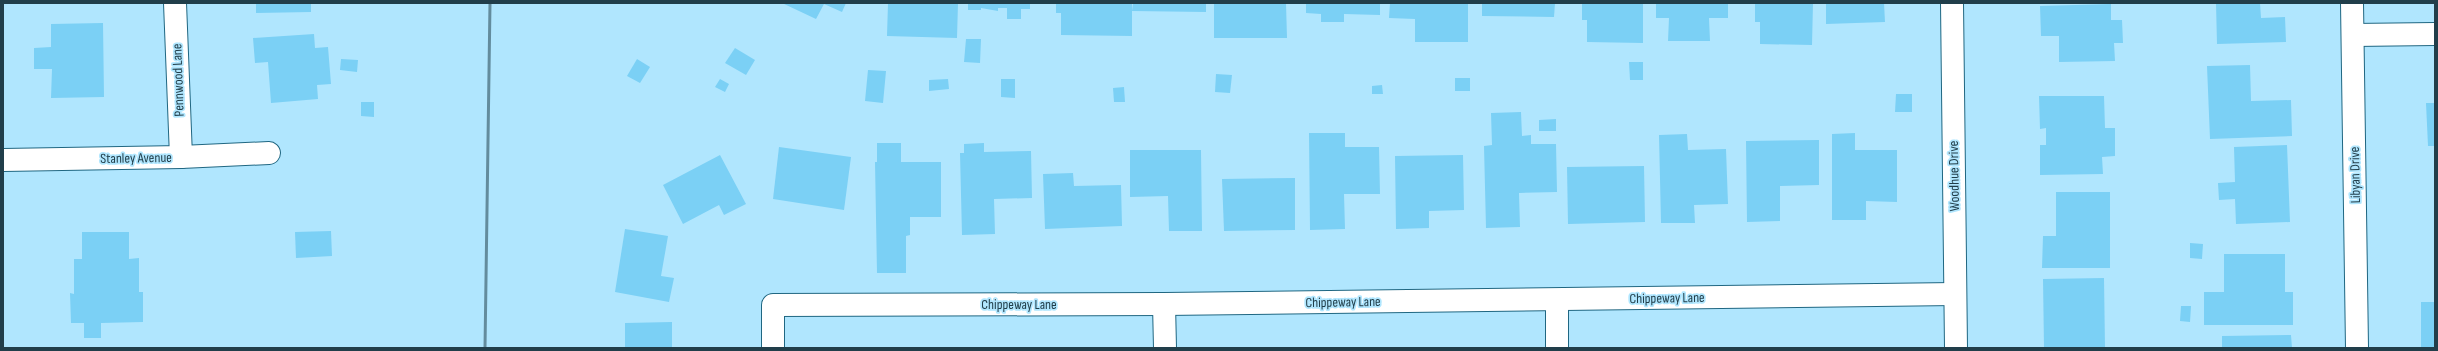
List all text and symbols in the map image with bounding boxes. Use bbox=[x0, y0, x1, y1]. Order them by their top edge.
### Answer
street label: Pennwood Lane bbox=[168, 43, 188, 117]
street label: Woodhue Drive bbox=[1945, 141, 1963, 211]
street label: Libyan Drive bbox=[2346, 146, 2364, 204]
street label: Stanley Avenue bbox=[100, 149, 172, 167]
street label: Chippeway Lane bbox=[1629, 289, 1705, 307]
street label: Chippeway Lane bbox=[1305, 293, 1381, 311]
street label: Chippeway Lane bbox=[981, 296, 1057, 313]

